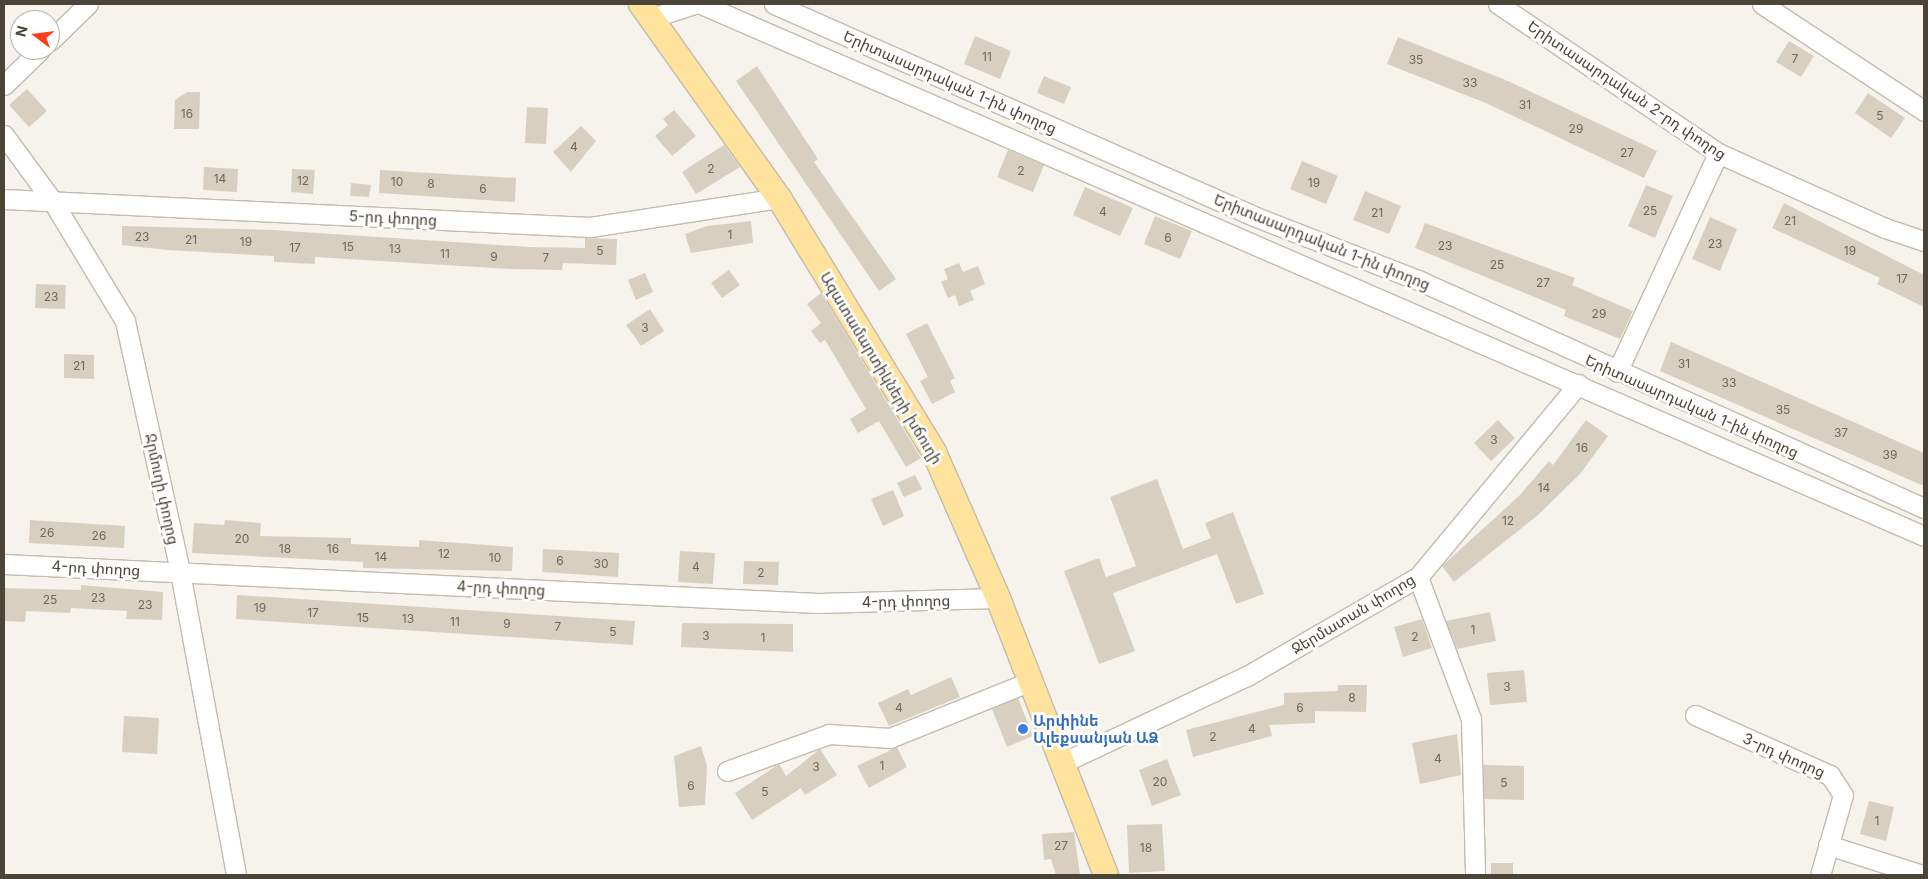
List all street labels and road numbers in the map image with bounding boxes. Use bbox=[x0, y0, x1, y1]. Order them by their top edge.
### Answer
street label: Երիտասարդական 2-րդ փողոց bbox=[1524, 17, 1730, 163]
street label: Երիտասարդական 1-ին փողոց bbox=[840, 27, 1060, 137]
street label: Երիտասարդական 1-ին փողոց bbox=[1211, 190, 1433, 294]
street label: 5-րդ փողոց bbox=[348, 207, 438, 229]
street label: Ազատամարտիկների խճուղի bbox=[816, 269, 946, 467]
street label: Երիտասարդական 1-ին փողոց bbox=[1582, 351, 1802, 461]
street label: Ջրմուղի փողոց bbox=[141, 432, 183, 546]
street label: 4-րդ փողոց bbox=[51, 557, 141, 579]
street label: Ջերմատան փողոց bbox=[1288, 570, 1418, 658]
street label: 4-րդ փողոց bbox=[456, 577, 546, 599]
street label: 4-րդ փողոց bbox=[861, 591, 951, 611]
street label: 3-րդ փողոց bbox=[1740, 729, 1828, 781]

